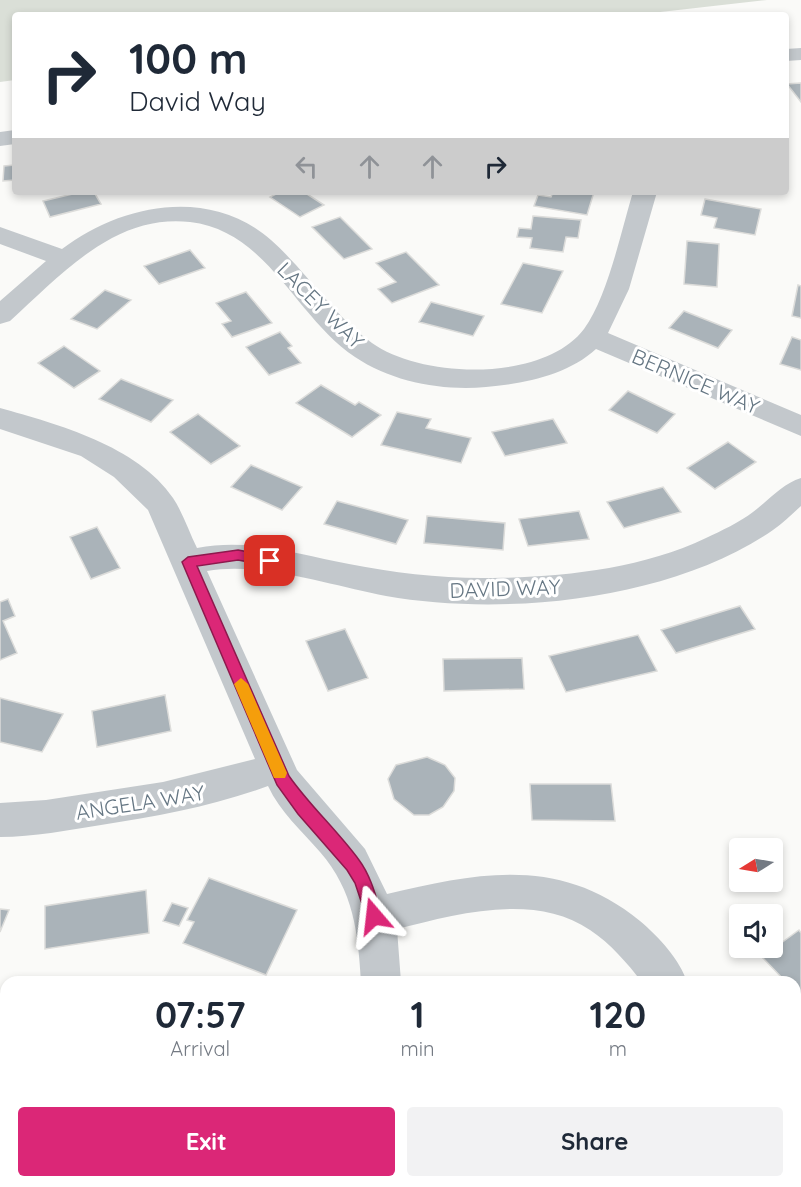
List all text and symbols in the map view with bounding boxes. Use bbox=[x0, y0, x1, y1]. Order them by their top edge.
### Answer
text: 100 m bbox=[129, 32, 247, 85]
icon: right bbox=[30, 36, 108, 114]
text: David Way bbox=[129, 84, 266, 118]
icon: left bbox=[290, 150, 323, 183]
icon: ahead bbox=[353, 150, 386, 183]
icon: ahead bbox=[416, 150, 449, 183]
icon: right bbox=[479, 150, 512, 183]
street label: LACEY WAY bbox=[272, 256, 370, 354]
street label: BERNICE WAY bbox=[628, 342, 764, 420]
pin bbox=[244, 535, 295, 586]
icon: arrive bbox=[253, 544, 286, 577]
street label: DAVID WAY bbox=[449, 573, 561, 603]
street label: ANGELA WAY bbox=[74, 779, 207, 825]
north arrow bbox=[729, 838, 783, 892]
map controls bbox=[729, 838, 783, 958]
position arrow bbox=[342, 884, 406, 948]
button: sound bbox=[729, 904, 783, 958]
text: 07:57 bbox=[155, 992, 246, 1037]
text: 1 bbox=[411, 992, 425, 1037]
text: 120 bbox=[589, 992, 646, 1037]
text: Arrival bbox=[170, 1036, 230, 1061]
text: min bbox=[401, 1036, 435, 1061]
text: m bbox=[609, 1036, 627, 1061]
button: Exit bbox=[18, 1107, 395, 1176]
button: Share bbox=[407, 1107, 783, 1176]

